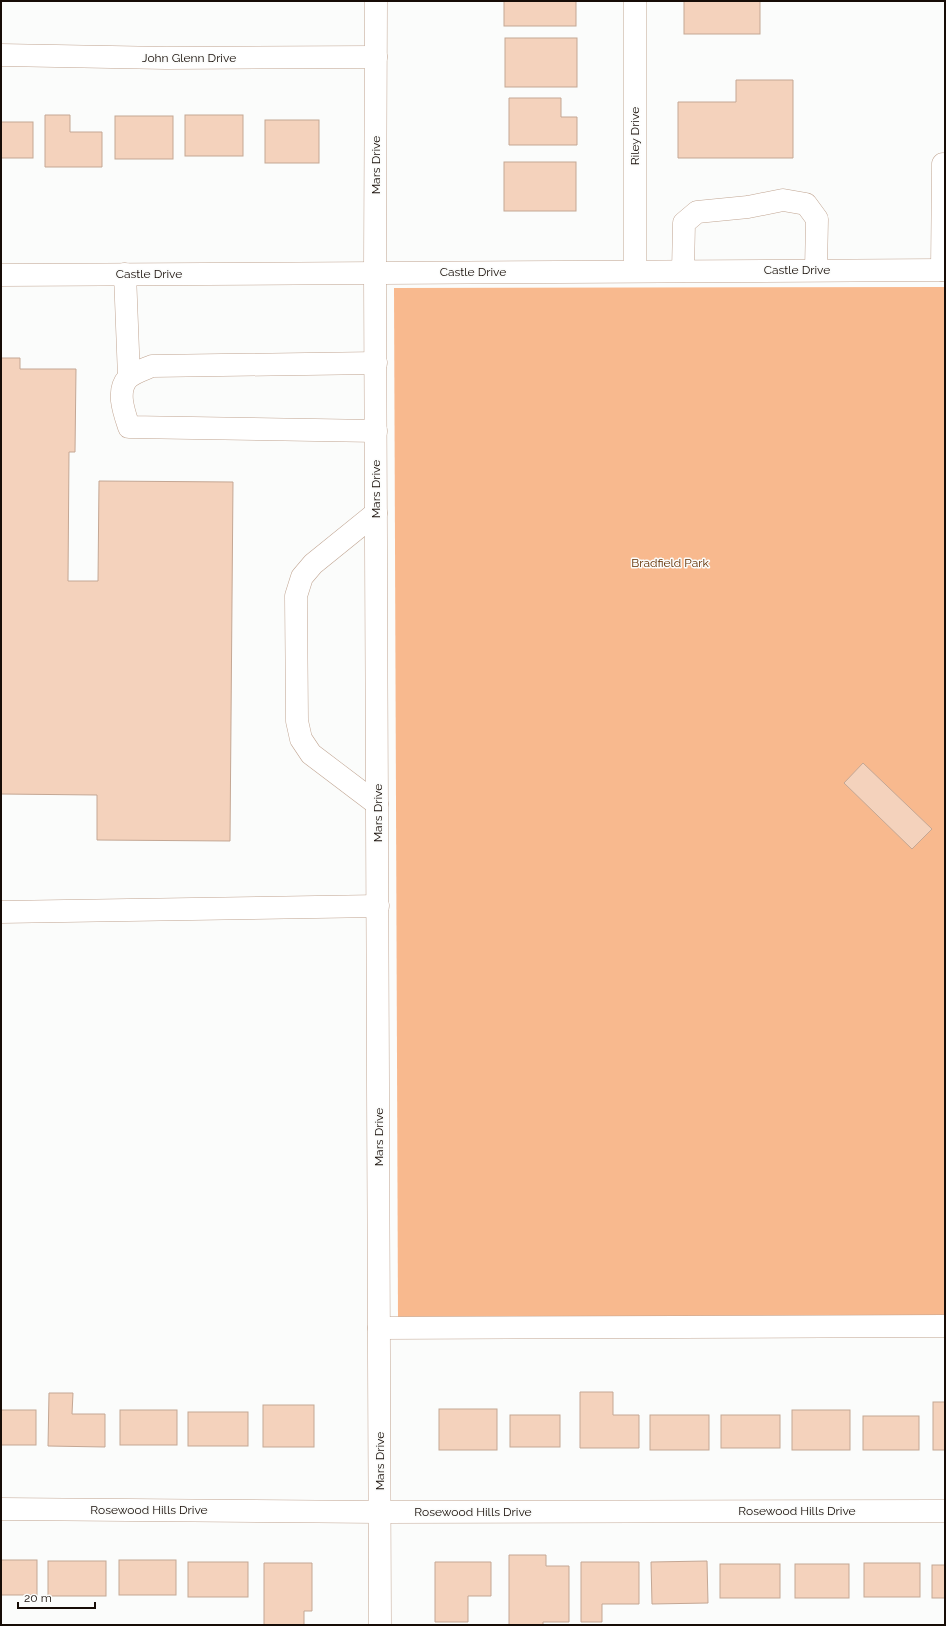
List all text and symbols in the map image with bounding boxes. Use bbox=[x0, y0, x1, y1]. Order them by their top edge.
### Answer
street label: John Glenn Drive bbox=[142, 51, 236, 65]
street label: Riley Drive bbox=[628, 107, 642, 165]
street label: Mars Drive bbox=[369, 136, 383, 194]
street label: Castle Drive bbox=[764, 263, 830, 277]
street label: Castle Drive bbox=[440, 265, 506, 279]
street label: Castle Drive bbox=[116, 267, 182, 281]
street label: Mars Drive bbox=[369, 460, 383, 518]
park label: Bradfield Park bbox=[631, 556, 709, 570]
street label: Mars Drive bbox=[371, 784, 385, 842]
street label: Mars Drive bbox=[372, 1108, 386, 1166]
street label: Mars Drive bbox=[373, 1432, 387, 1490]
street label: Rosewood Hills Drive bbox=[90, 1503, 208, 1517]
street label: Rosewood Hills Drive bbox=[738, 1504, 856, 1518]
street label: Rosewood Hills Drive bbox=[414, 1505, 532, 1519]
scale bar bbox=[18, 1584, 95, 1610]
text: 20 m bbox=[24, 1591, 52, 1605]

